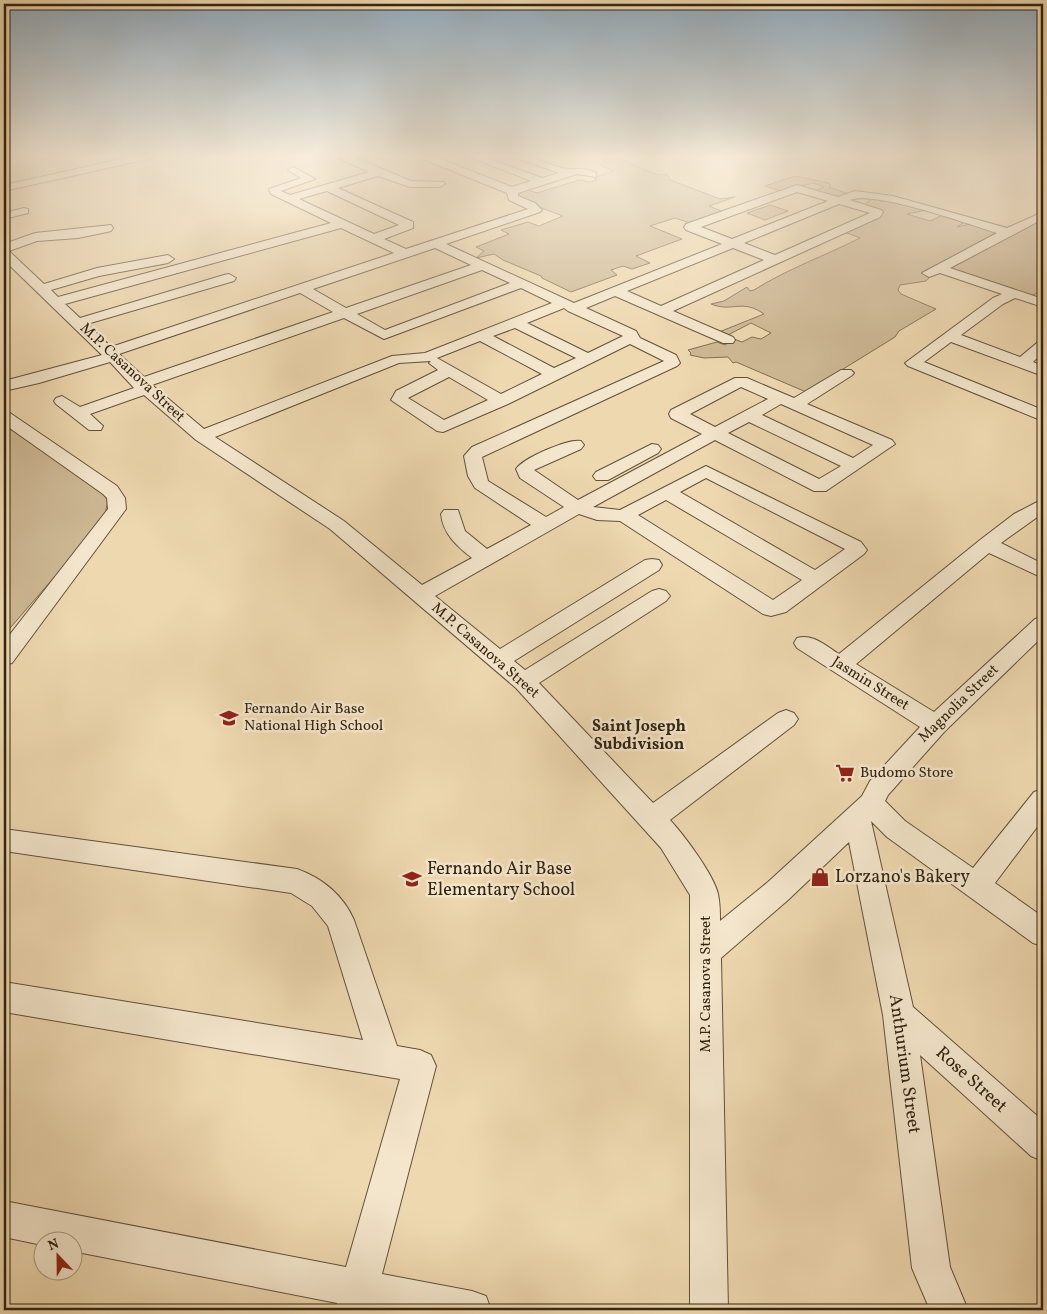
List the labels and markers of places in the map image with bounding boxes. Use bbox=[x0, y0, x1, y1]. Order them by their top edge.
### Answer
place label: Fernando Air Base National High School bbox=[244, 699, 383, 737]
school or university icon: Fernando Air Base National High School bbox=[218, 707, 240, 729]
supermarket icon: Budomo Store bbox=[834, 762, 856, 784]
place label: Budomo Store bbox=[860, 763, 953, 784]
place label: Fernando Air Base Elementary School bbox=[427, 857, 575, 903]
place label: Lorzano's Bakery bbox=[835, 865, 970, 890]
shop icon: Lorzano's Bakery bbox=[809, 866, 831, 888]
school or university icon: Fernando Air Base Elementary School bbox=[401, 868, 423, 890]

